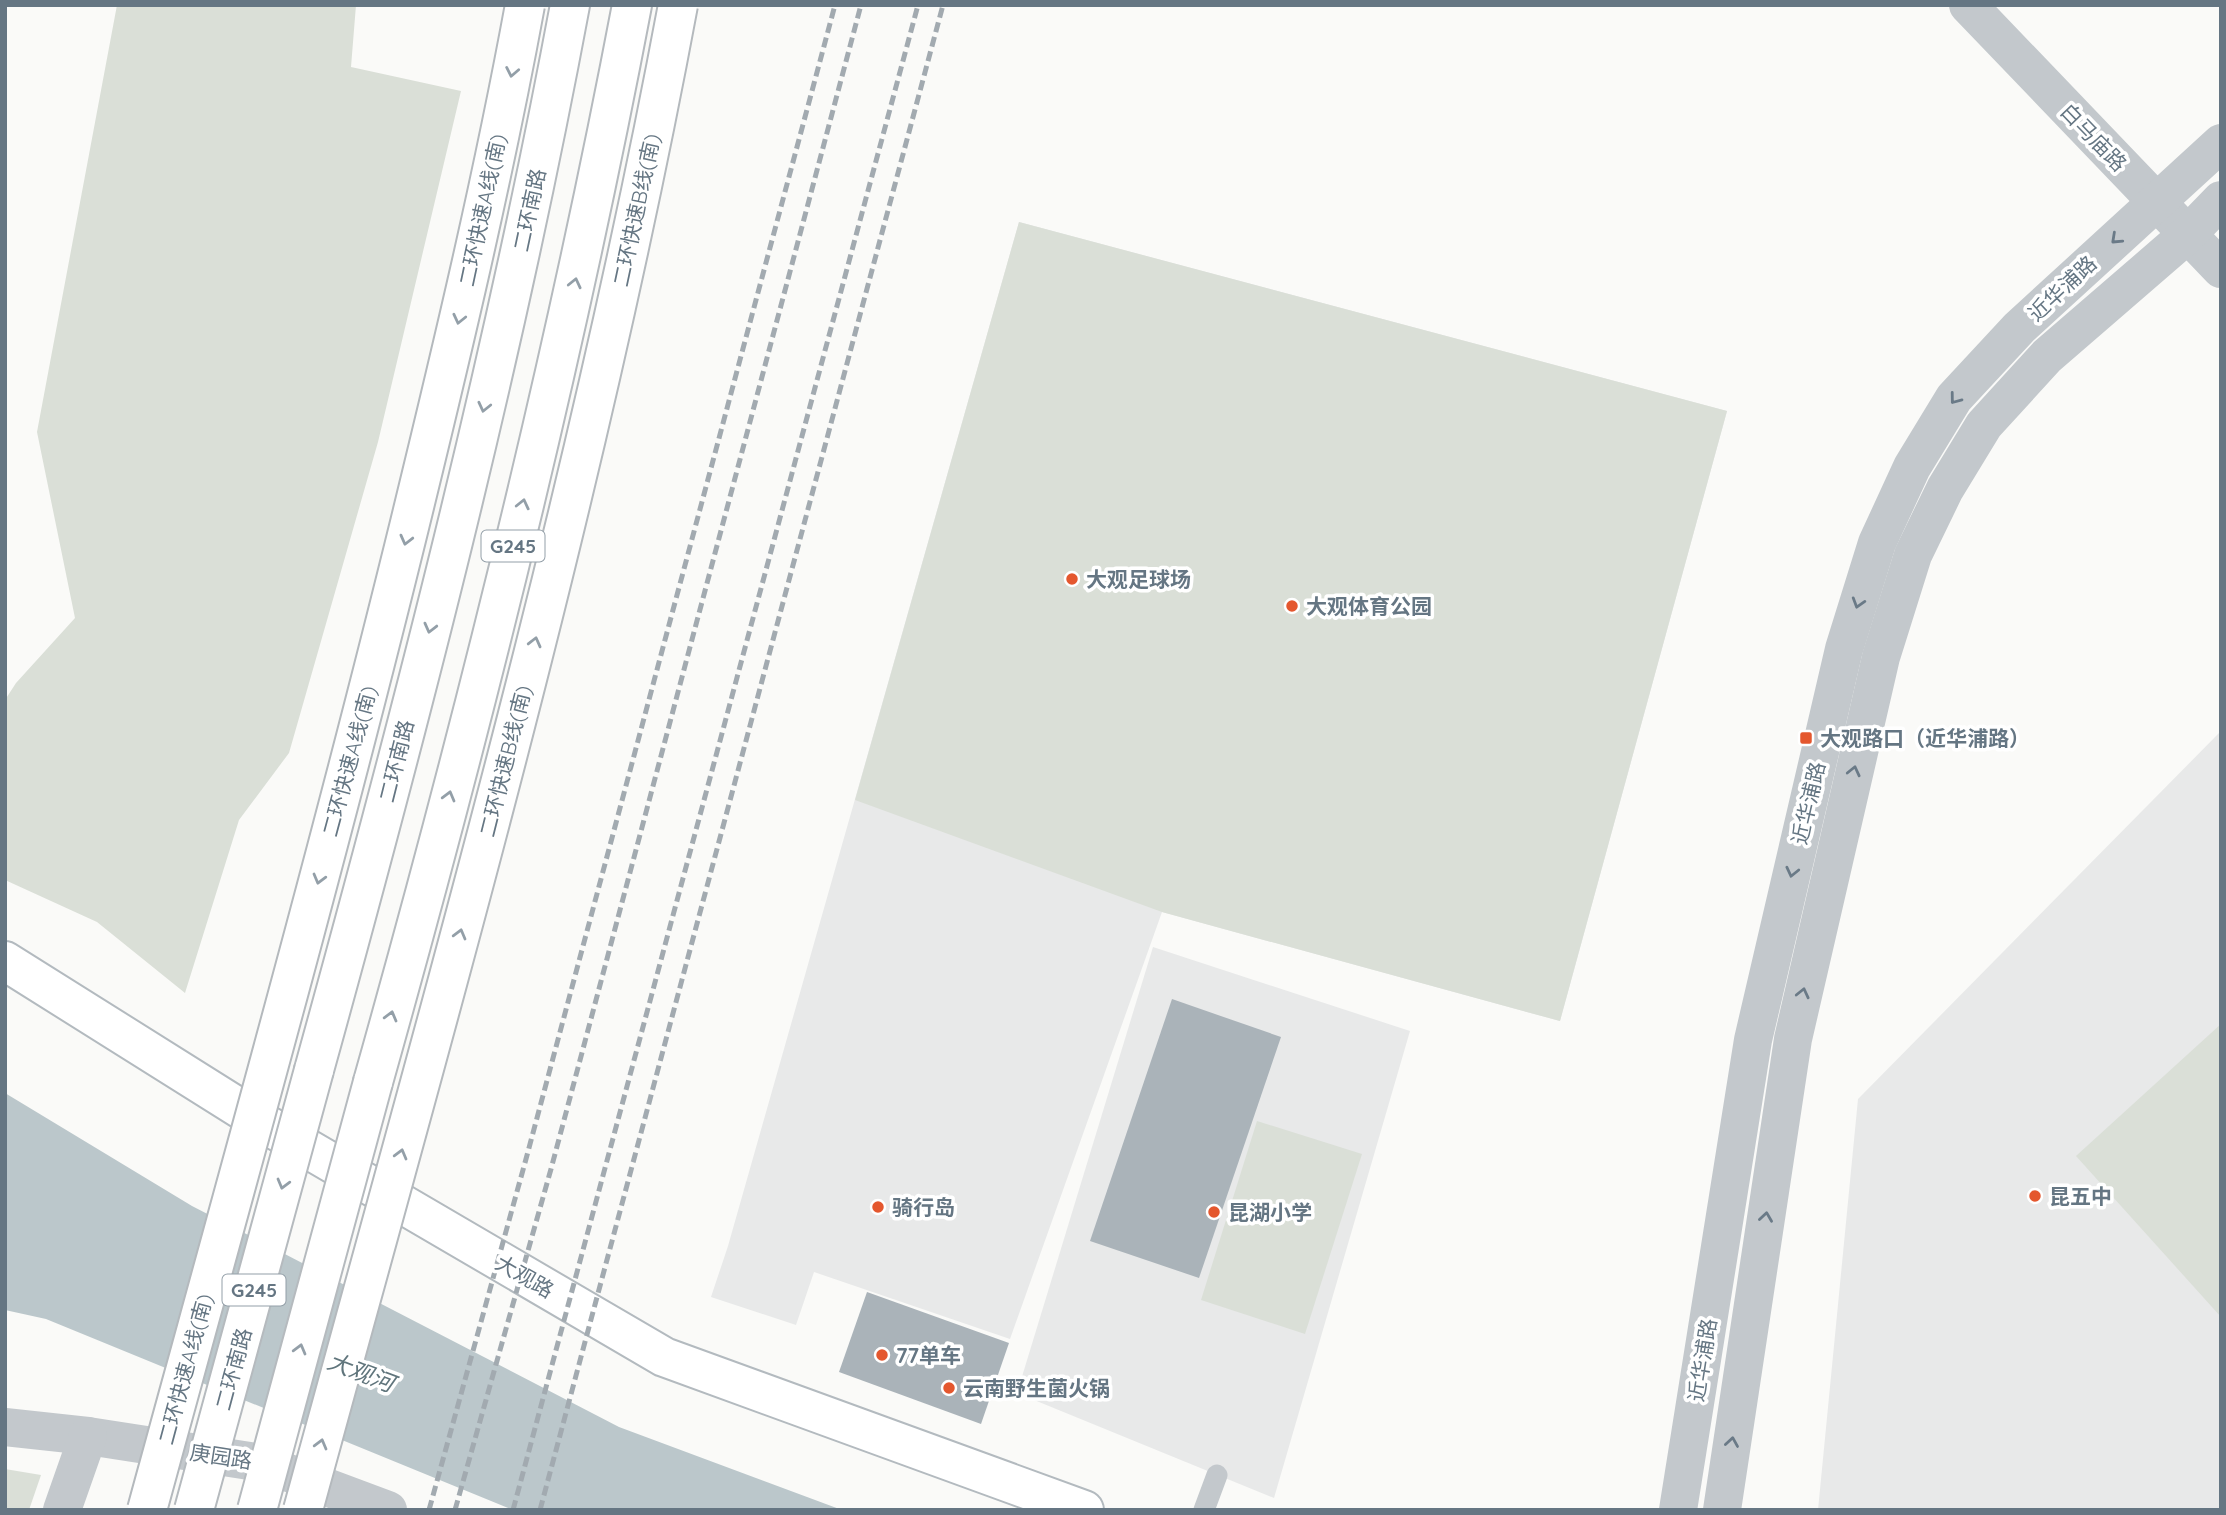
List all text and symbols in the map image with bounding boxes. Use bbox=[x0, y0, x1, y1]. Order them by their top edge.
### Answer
one-way arrow bbox=[505, 66, 520, 78]
street label: 白马庙路 bbox=[2055, 98, 2133, 176]
street label: 二环快速A线(南) bbox=[453, 131, 511, 289]
street label: 二环快速B线(南) bbox=[607, 131, 665, 289]
street label: 二环南路 bbox=[508, 166, 550, 254]
one-way arrow bbox=[2111, 231, 2124, 243]
street label: 近华浦路 bbox=[2022, 250, 2102, 326]
one-way arrow bbox=[566, 277, 581, 289]
one-way arrow bbox=[452, 313, 467, 325]
one-way arrow bbox=[1950, 391, 1963, 404]
one-way arrow bbox=[478, 401, 493, 413]
one-way arrow bbox=[515, 498, 529, 510]
road number: G245 bbox=[482, 530, 544, 562]
one-way arrow bbox=[400, 534, 414, 546]
place label: 大观足球场 bbox=[1086, 566, 1191, 592]
marker: 大观足球场 bbox=[1064, 571, 1080, 587]
place label: 大观体育公园 bbox=[1306, 593, 1432, 619]
one-way arrow bbox=[1852, 597, 1866, 609]
marker: 大观体育公园 bbox=[1284, 598, 1300, 614]
one-way arrow bbox=[424, 622, 438, 634]
one-way arrow bbox=[527, 637, 541, 649]
street label: 二环快速B线(南) bbox=[474, 682, 536, 840]
street label: 二环快速A线(南) bbox=[316, 683, 382, 839]
street label: 二环南路 bbox=[373, 717, 419, 805]
place label: 大观路口（近华浦路） bbox=[1820, 725, 2030, 751]
marker: 大观路口（近华浦路） bbox=[1798, 730, 1814, 746]
street label: 近华浦路 bbox=[1786, 759, 1830, 847]
one-way arrow bbox=[1846, 765, 1861, 777]
one-way arrow bbox=[441, 790, 455, 802]
one-way arrow bbox=[1786, 866, 1800, 878]
one-way arrow bbox=[312, 873, 327, 885]
one-way arrow bbox=[452, 928, 466, 940]
one-way arrow bbox=[1795, 987, 1810, 999]
one-way arrow bbox=[383, 1010, 397, 1022]
one-way arrow bbox=[392, 1148, 407, 1160]
one-way arrow bbox=[277, 1177, 291, 1189]
place label: 昆五中 bbox=[2049, 1183, 2112, 1209]
marker: 昆五中 bbox=[2027, 1188, 2043, 1204]
place label: 骑行岛 bbox=[892, 1194, 955, 1220]
marker: 骑行岛 bbox=[870, 1199, 886, 1215]
place label: 昆湖小学 bbox=[1228, 1199, 1312, 1225]
marker: 昆湖小学 bbox=[1206, 1204, 1222, 1220]
one-way arrow bbox=[1758, 1211, 1773, 1223]
street label: 大观路 bbox=[491, 1249, 559, 1303]
road number: G245 bbox=[222, 1274, 286, 1306]
street label: 二环快速A线(南) bbox=[152, 1291, 218, 1447]
street label: 近华浦路 bbox=[1683, 1316, 1721, 1404]
street label: 二环南路 bbox=[210, 1325, 256, 1413]
place label: 77单车 bbox=[896, 1342, 961, 1368]
one-way arrow bbox=[292, 1344, 306, 1356]
water label: 大观河 bbox=[324, 1346, 402, 1399]
marker: 77单车 bbox=[874, 1347, 890, 1363]
place label: 云南野生菌火锅 bbox=[963, 1375, 1110, 1401]
marker: 云南野生菌火锅 bbox=[941, 1380, 957, 1396]
one-way arrow bbox=[1724, 1436, 1739, 1448]
street label: 庚园路 bbox=[188, 1438, 254, 1474]
one-way arrow bbox=[313, 1438, 328, 1450]

